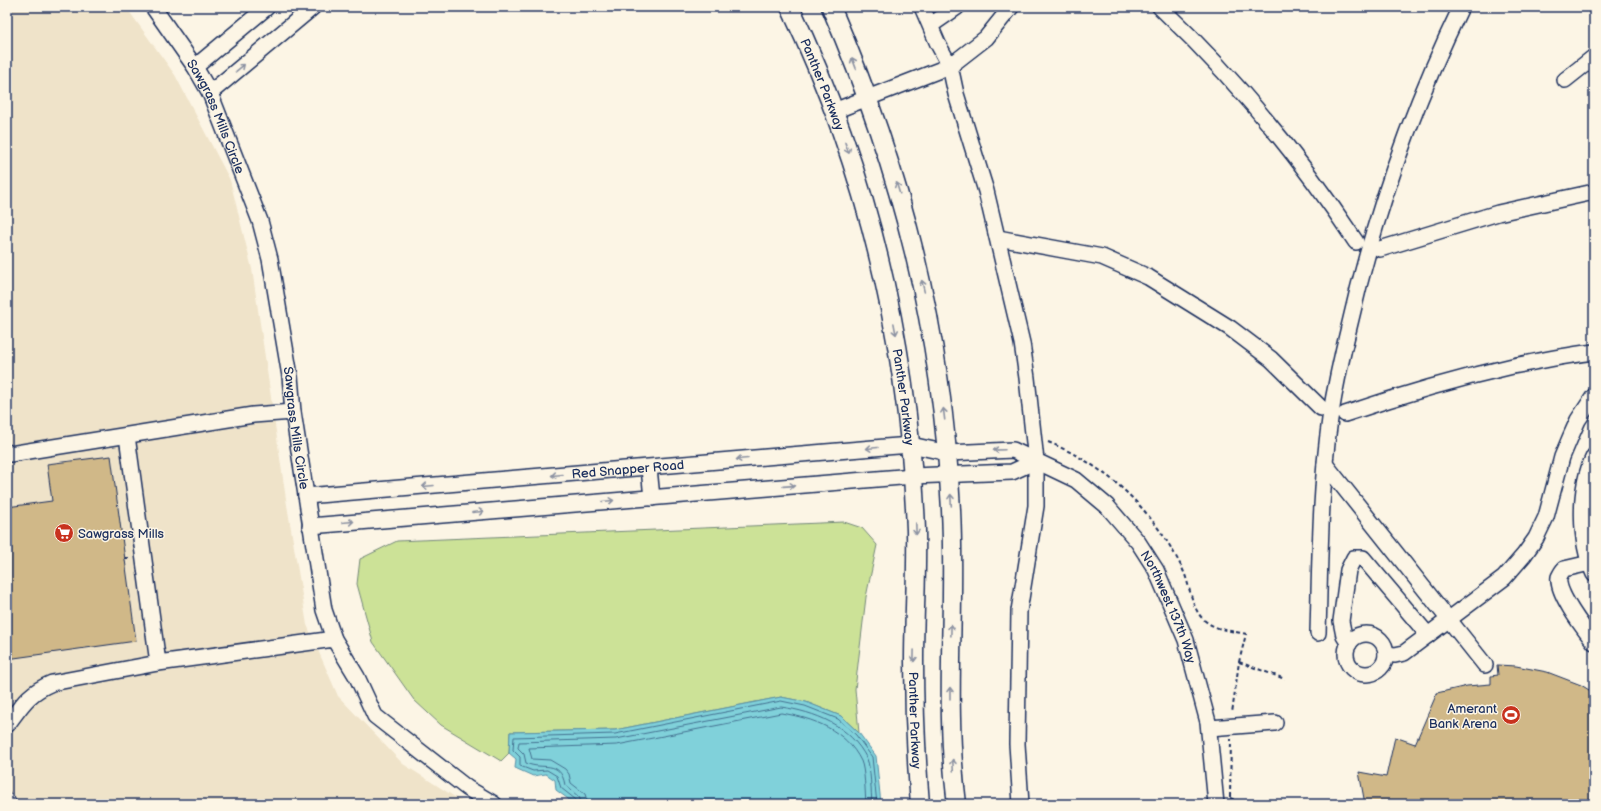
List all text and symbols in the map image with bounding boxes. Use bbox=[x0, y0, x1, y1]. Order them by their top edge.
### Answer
street label: Panther Parkway bbox=[796, 36, 847, 133]
street label: Sawgrass Mills Circle bbox=[183, 56, 248, 176]
one-way arrow bbox=[850, 57, 858, 69]
one-way arrow bbox=[235, 63, 245, 72]
one-way arrow bbox=[844, 141, 852, 153]
one-way arrow bbox=[894, 182, 901, 195]
one-way arrow bbox=[918, 280, 926, 293]
one-way arrow bbox=[891, 323, 899, 336]
street label: Panther Parkway bbox=[888, 347, 917, 446]
street label: Sawgrass Mills Circle bbox=[280, 365, 312, 491]
one-way arrow bbox=[940, 408, 947, 421]
one-way arrow bbox=[866, 444, 879, 451]
one-way arrow bbox=[993, 447, 1006, 454]
one-way arrow bbox=[736, 456, 749, 463]
street label: Red Snapper Road bbox=[571, 457, 685, 482]
one-way arrow bbox=[551, 472, 564, 479]
one-way arrow bbox=[422, 482, 435, 490]
one-way arrow bbox=[782, 482, 795, 490]
one-way arrow bbox=[947, 494, 954, 507]
one-way arrow bbox=[601, 498, 614, 505]
one-way arrow bbox=[471, 508, 484, 515]
one-way arrow bbox=[341, 519, 354, 526]
supermarket icon: Sawgrass Mills bbox=[53, 522, 75, 544]
one-way arrow bbox=[912, 522, 919, 535]
place label: Sawgrass Mills bbox=[78, 526, 165, 542]
street label: Northwest 137th Way bbox=[1137, 548, 1199, 665]
one-way arrow bbox=[947, 624, 955, 637]
one-way arrow bbox=[910, 649, 918, 662]
street label: Panther Parkway bbox=[905, 672, 924, 770]
one-way arrow bbox=[946, 687, 954, 700]
place label: Amerant Bank Arena bbox=[1429, 701, 1497, 732]
sports icon: Amerant Bank Arena bbox=[1500, 704, 1522, 726]
one-way arrow bbox=[949, 759, 957, 772]

